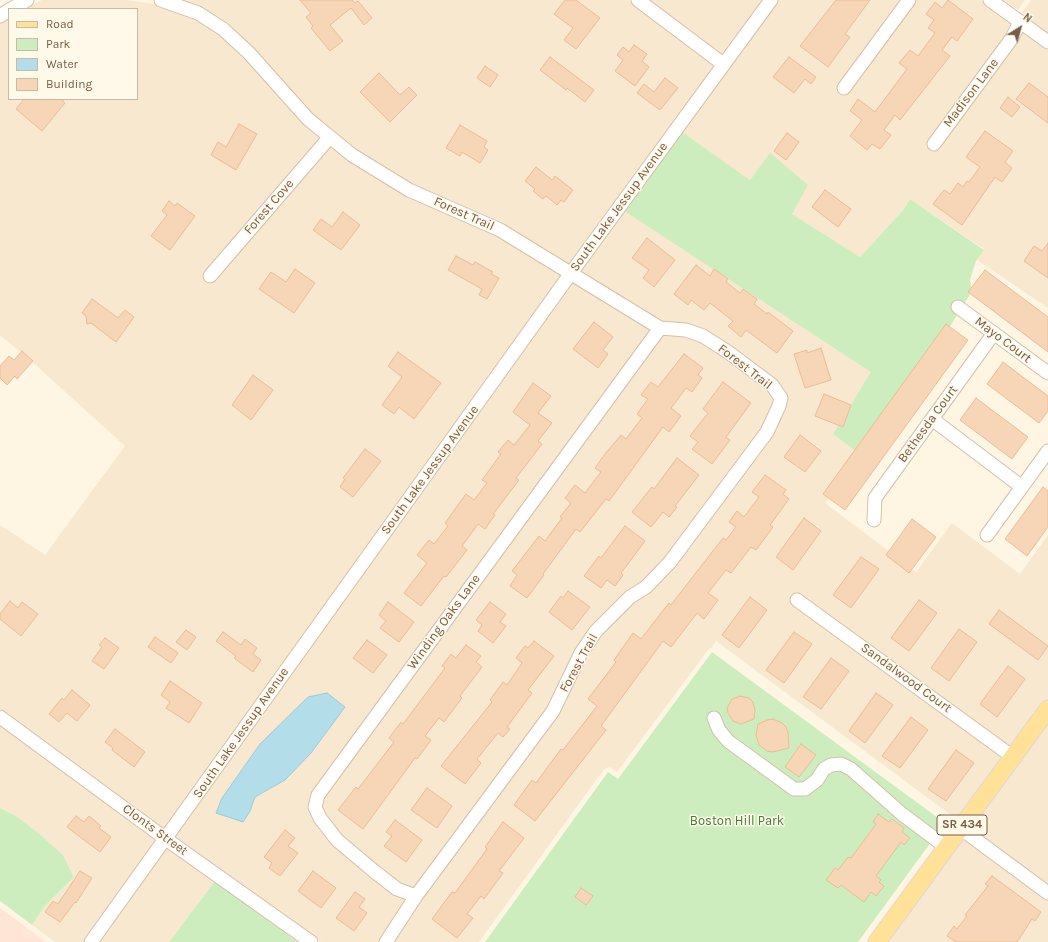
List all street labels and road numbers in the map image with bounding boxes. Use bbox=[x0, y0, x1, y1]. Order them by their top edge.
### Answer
street label: Madison Lane bbox=[940, 55, 1002, 131]
street label: South Lake Jessup Avenue bbox=[567, 139, 671, 275]
street label: Forest Cove bbox=[241, 176, 297, 238]
street label: Forest Trail bbox=[431, 194, 497, 234]
street label: Mayo Court bbox=[972, 314, 1034, 366]
street label: Forest Trail bbox=[715, 341, 775, 393]
street label: Bethesda Court bbox=[895, 382, 961, 466]
street label: South Lake Jessup Avenue bbox=[378, 402, 482, 538]
street label: Winding Oaks Lane bbox=[404, 571, 484, 673]
street label: Forest Trail bbox=[557, 631, 601, 695]
street label: Sandalwood Court bbox=[858, 640, 954, 716]
street label: South Lake Jessup Avenue bbox=[190, 665, 292, 801]
street label: Clonts Street bbox=[119, 801, 191, 859]
road number: SR 434 bbox=[937, 815, 987, 835]

